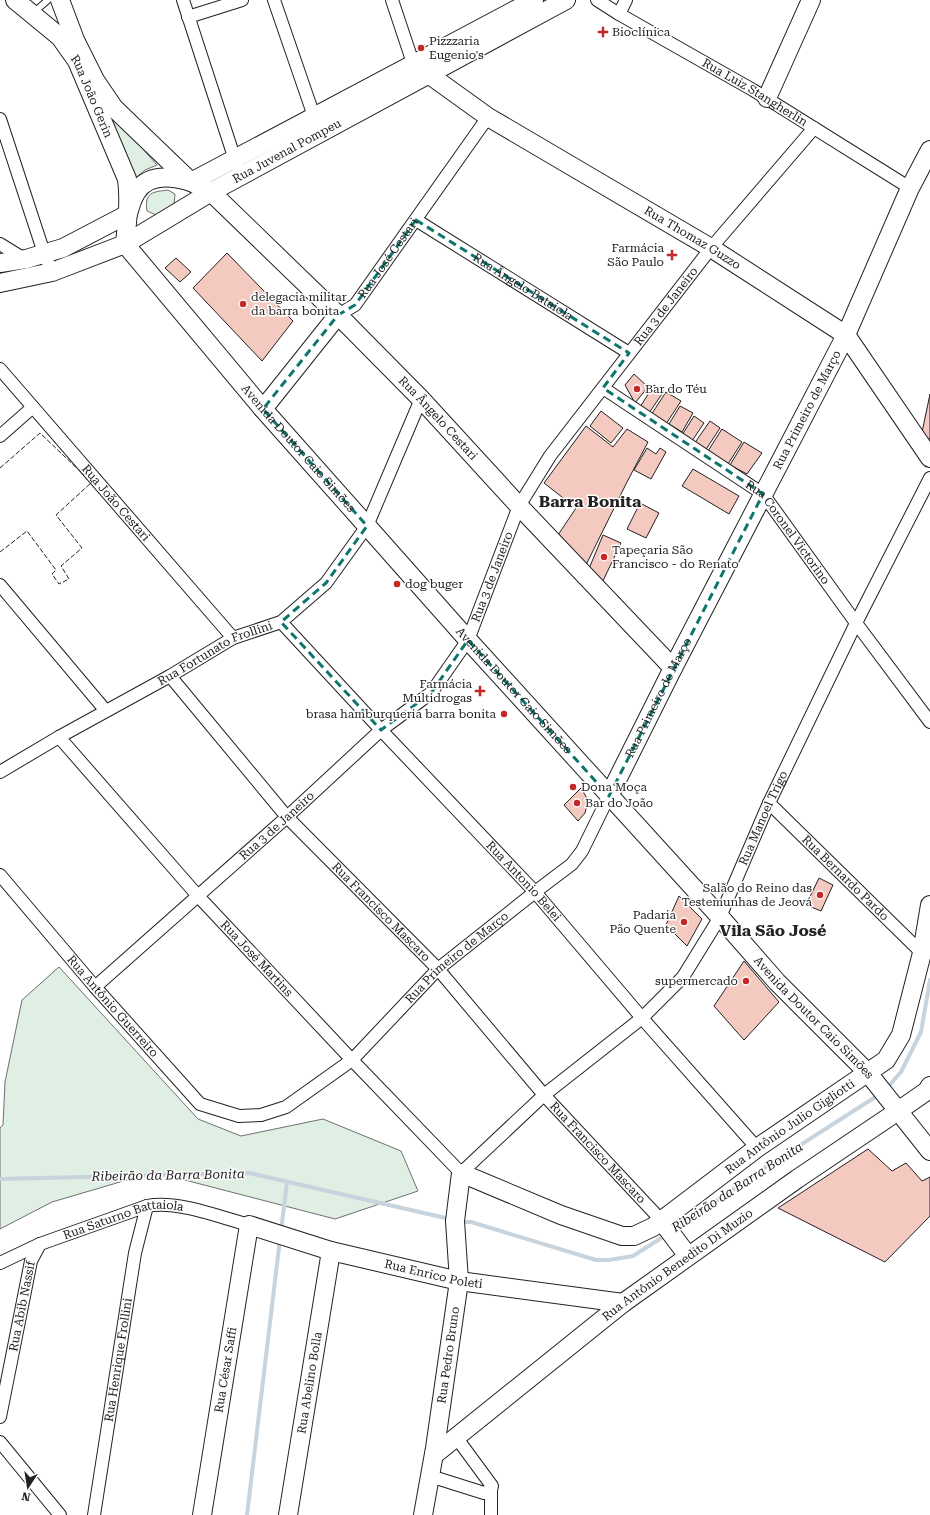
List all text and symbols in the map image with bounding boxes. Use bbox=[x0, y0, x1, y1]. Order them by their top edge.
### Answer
place label: Bioclínica bbox=[612, 25, 671, 39]
marker: Bioclínica bbox=[597, 26, 609, 38]
place label: Pizzzaria Eugenio's bbox=[429, 34, 484, 62]
marker: Pizzzaria Eugenio's bbox=[416, 43, 426, 53]
street label: Rua João Gerin bbox=[68, 52, 116, 140]
street label: Rua Luiz Stangherlin bbox=[700, 56, 810, 129]
street label: Rua Juvenal Pompeu bbox=[230, 116, 344, 186]
street label: Rua Thomaz Guzzo bbox=[642, 203, 743, 272]
street label: Rua José Cestari bbox=[355, 215, 421, 301]
place label: Farmácia São Paulo bbox=[607, 241, 664, 269]
street label: Rua Ângelo Bataiola bbox=[470, 250, 576, 323]
marker: Farmácia São Paulo bbox=[667, 250, 677, 260]
street label: Rua 3 de Janeiro bbox=[631, 264, 701, 348]
place label: delegacia militar da barra bonita bbox=[251, 290, 347, 318]
marker: delegacia militar da barra bonita bbox=[238, 299, 248, 309]
street label: Rua Primeiro de Março bbox=[770, 348, 844, 472]
street label: Rua Ângelo Cestari bbox=[396, 374, 480, 463]
street label: Avenida Doutor Caio Simões bbox=[238, 382, 359, 515]
place label: Bar do Téu bbox=[645, 382, 707, 396]
marker: Bar do Téu bbox=[632, 384, 642, 394]
street label: Rua João Cestari bbox=[79, 462, 153, 544]
street label: Rua Coronel Victorino bbox=[743, 477, 833, 587]
district label: Barra Bonita bbox=[539, 492, 642, 511]
street label: Rua 3 de Janeiro bbox=[469, 530, 516, 624]
place label: Tapeçaria São Francisco - do Renato bbox=[612, 543, 739, 571]
marker: Tapeçaria São Francisco - do Renato bbox=[599, 552, 609, 562]
place label: dog buger bbox=[405, 577, 463, 591]
marker: dog buger bbox=[392, 579, 402, 589]
street label: Rua Fortunato Frollini bbox=[155, 618, 274, 688]
street label: Avenida Doutor Caio Simões bbox=[453, 624, 575, 756]
street label: Rua Primeiro de Março bbox=[622, 635, 694, 760]
place label: Farmácia Multidrogas bbox=[402, 677, 472, 705]
marker: Farmácia Multidrogas bbox=[475, 686, 485, 696]
place label: brasa hamburqueria barra bonita bbox=[306, 707, 496, 721]
marker: brasa hamburqueria barra bonita bbox=[499, 709, 509, 719]
street label: Rua Manoel Trigo bbox=[736, 769, 790, 868]
place label: Dona Moça bbox=[581, 780, 647, 794]
marker: Dona Moça bbox=[568, 782, 578, 792]
street label: Rua 3 de Janeiro bbox=[236, 789, 317, 863]
place label: Bar do João bbox=[585, 796, 653, 810]
marker: Bar do João bbox=[572, 798, 582, 808]
street label: Rua Bernardo Pardo bbox=[799, 832, 892, 923]
street label: Rua Antonio Belei bbox=[483, 838, 564, 924]
street label: Rua Francisco Mascaro bbox=[329, 860, 433, 964]
place label: Salão do Reino das Testemunhas de Jeová bbox=[682, 881, 812, 909]
marker: Salão do Reino das Testemunhas de Jeová bbox=[815, 890, 825, 900]
place label: Padaria Pão Quente bbox=[610, 908, 676, 936]
street label: Rua Primeiro de Março bbox=[402, 909, 511, 1006]
marker: Padaria Pão Quente bbox=[679, 917, 689, 927]
street label: Rua José Martins bbox=[218, 918, 296, 1000]
district label: Vila São José bbox=[720, 921, 826, 940]
street label: Rua Antônio Guerreiro bbox=[64, 952, 161, 1060]
street label: Avenida Doutor Caio Simões bbox=[751, 954, 877, 1082]
place label: supermercado bbox=[655, 974, 738, 988]
marker: supermercado bbox=[741, 976, 751, 986]
street label: Rua Antônio Julio Gigliotti bbox=[722, 1076, 857, 1177]
street label: Rua Francisco Mascaro bbox=[547, 1099, 649, 1206]
water label: Ribeirão da Barra Bonita bbox=[668, 1139, 806, 1236]
water label: Ribeirão da Barra Bonita bbox=[90, 1166, 245, 1184]
street label: Rua Saturno Battaiola bbox=[61, 1198, 185, 1242]
street label: Rua Antônio Benedito Di Muzio bbox=[599, 1206, 755, 1324]
street label: Rua Enrico Poleti bbox=[383, 1257, 484, 1291]
street label: Rua Abib Nassif bbox=[6, 1259, 38, 1353]
street label: Rua Henrique Frollini bbox=[102, 1297, 135, 1423]
street label: Rua Pedro Bruno bbox=[434, 1306, 462, 1404]
street label: Rua César Saffi bbox=[212, 1326, 239, 1414]
street label: Rua Abelino Bolla bbox=[294, 1330, 325, 1435]
north arrow bbox=[8, 1467, 48, 1507]
text: N bbox=[20, 1489, 32, 1504]

